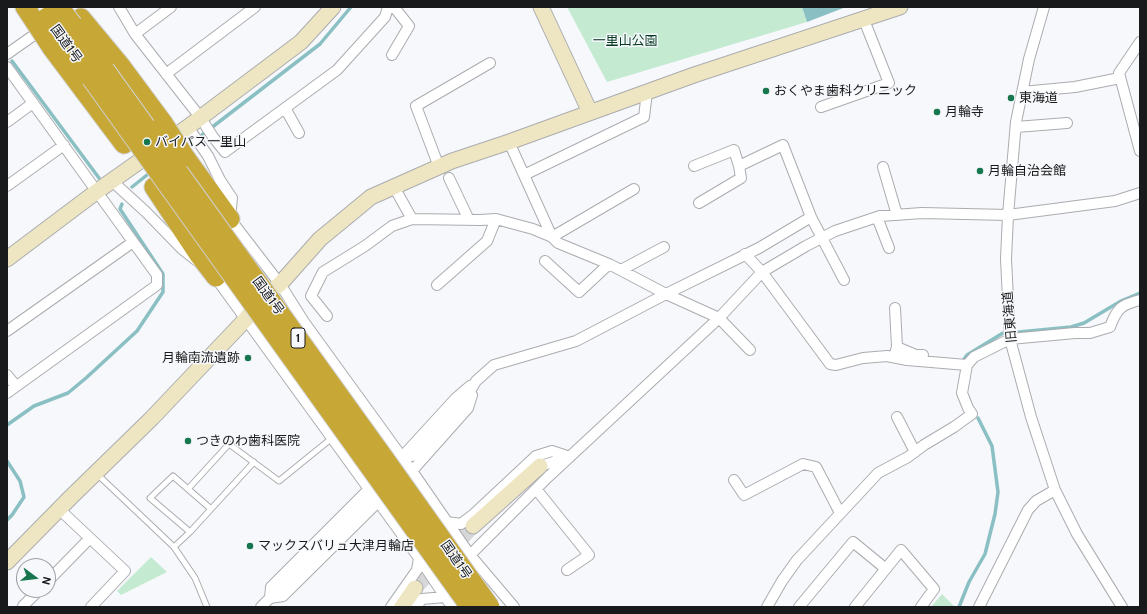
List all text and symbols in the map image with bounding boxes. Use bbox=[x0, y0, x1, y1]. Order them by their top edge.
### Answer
street label: 国道1号 bbox=[47, 22, 85, 66]
park label: 一里山公園 bbox=[593, 33, 657, 49]
place label: おくやま歯科クリニック bbox=[774, 83, 917, 99]
marker: おくやま歯科クリニック bbox=[761, 86, 771, 96]
place label: 東海道 bbox=[1019, 90, 1058, 106]
marker: 東海道 bbox=[1006, 93, 1016, 103]
place label: 月輪寺 bbox=[945, 104, 984, 120]
marker: 月輪寺 bbox=[932, 107, 942, 117]
place label: バイパス一里山 bbox=[155, 134, 246, 150]
marker: バイパス一里山 bbox=[142, 137, 152, 147]
place label: 月輪自治会館 bbox=[988, 163, 1066, 179]
marker: 月輪自治会館 bbox=[975, 166, 985, 176]
street label: 国道1号 bbox=[249, 274, 287, 318]
street label: 旧東海道 bbox=[1000, 290, 1020, 344]
road number: 1 bbox=[291, 328, 305, 348]
place label: 月輪南流遺跡 bbox=[162, 350, 240, 366]
marker: 月輪南流遺跡 bbox=[243, 353, 253, 363]
place label: つきのわ歯科医院 bbox=[196, 433, 300, 449]
marker: つきのわ歯科医院 bbox=[183, 436, 193, 446]
place label: マックスバリュ大津月輪店 bbox=[258, 538, 414, 554]
street label: 国道1号 bbox=[437, 538, 475, 582]
marker: マックスバリュ大津月輪店 bbox=[245, 541, 255, 551]
north arrow bbox=[16, 558, 56, 598]
text: N bbox=[39, 575, 54, 586]

